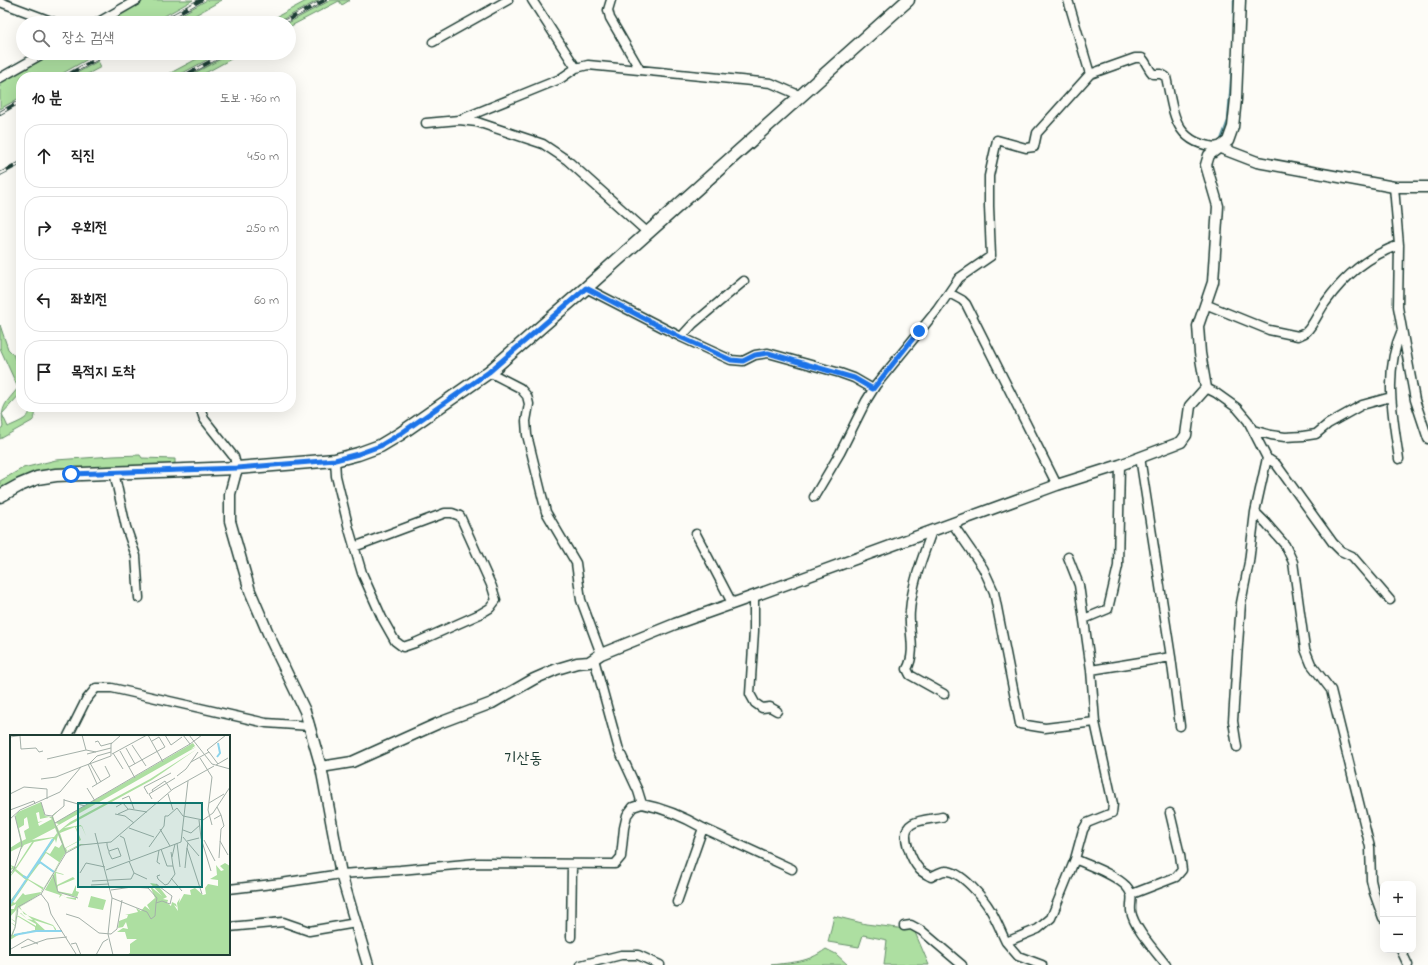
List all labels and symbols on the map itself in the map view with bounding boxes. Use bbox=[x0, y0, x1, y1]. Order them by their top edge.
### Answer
route end bbox=[910, 322, 928, 340]
route start bbox=[62, 465, 80, 483]
inset map bbox=[10, 735, 230, 955]
district label: 기산동 bbox=[504, 747, 542, 771]

